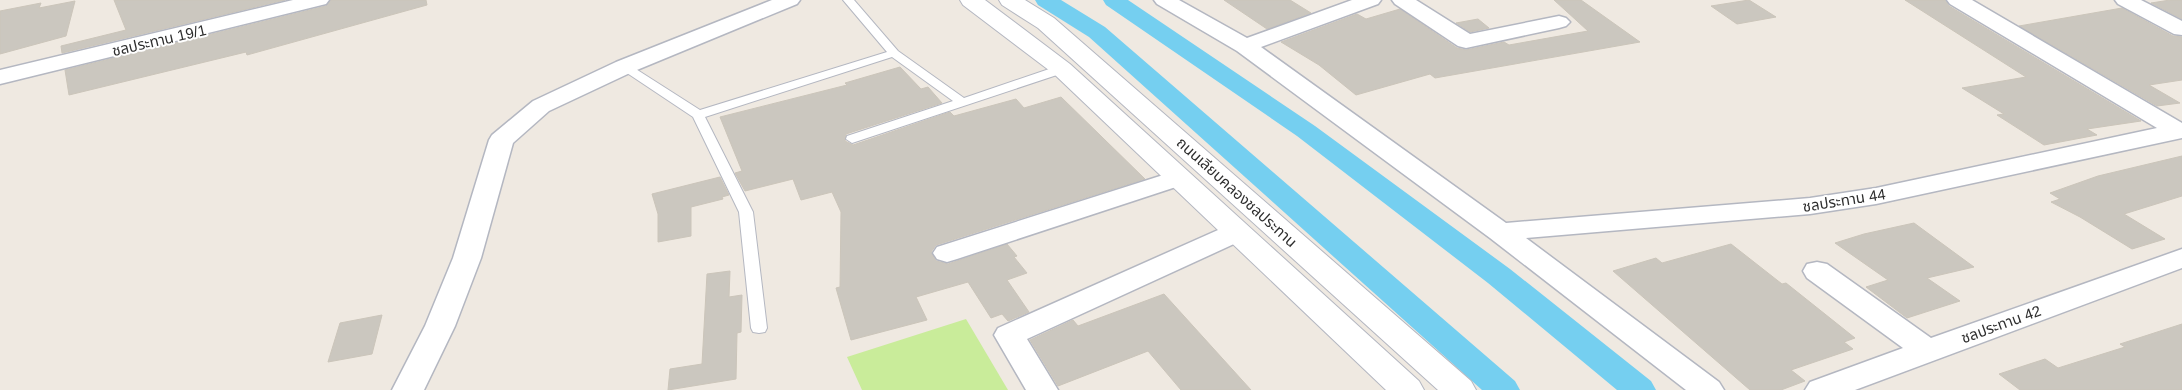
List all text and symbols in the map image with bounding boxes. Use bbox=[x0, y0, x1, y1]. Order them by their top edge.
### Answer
street label: ชลประทาน 19/1 bbox=[110, 21, 208, 59]
street label: ถนนเลียบคลองชลประทาน bbox=[1174, 134, 1300, 250]
street label: ชลประทาน 44 bbox=[1801, 185, 1887, 215]
street label: ชลประทาน 42 bbox=[1959, 302, 2043, 346]

